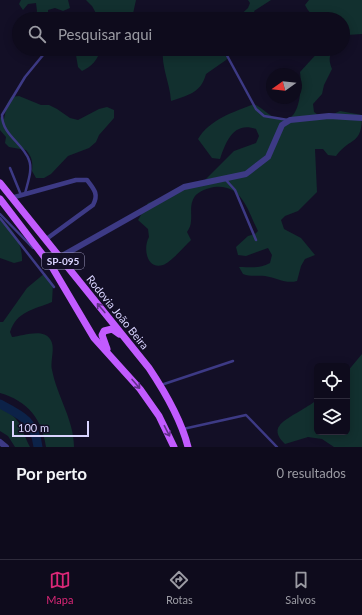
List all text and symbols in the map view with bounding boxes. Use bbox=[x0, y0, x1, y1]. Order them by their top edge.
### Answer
search box bbox=[12, 12, 350, 56]
icon: search bbox=[26, 23, 48, 45]
text: Pesquisar aqui bbox=[58, 25, 152, 43]
north arrow bbox=[266, 68, 302, 104]
road number: SP-095 bbox=[42, 253, 84, 269]
street label: Rodovia João Beira bbox=[84, 272, 152, 352]
one-way arrow bbox=[97, 303, 106, 314]
map controls bbox=[314, 363, 350, 435]
button: locate bbox=[314, 363, 350, 399]
one-way arrow bbox=[131, 379, 140, 389]
button: layers bbox=[314, 399, 350, 435]
scale bar bbox=[12, 419, 89, 438]
text: 100 m bbox=[18, 421, 49, 434]
one-way arrow bbox=[163, 425, 171, 437]
text: Por perto bbox=[16, 463, 87, 484]
text: 0 resultados bbox=[276, 465, 346, 481]
tab: Mapa bbox=[46, 569, 73, 606]
tab: Rotas bbox=[166, 569, 193, 606]
tab: Salvos bbox=[285, 569, 316, 606]

